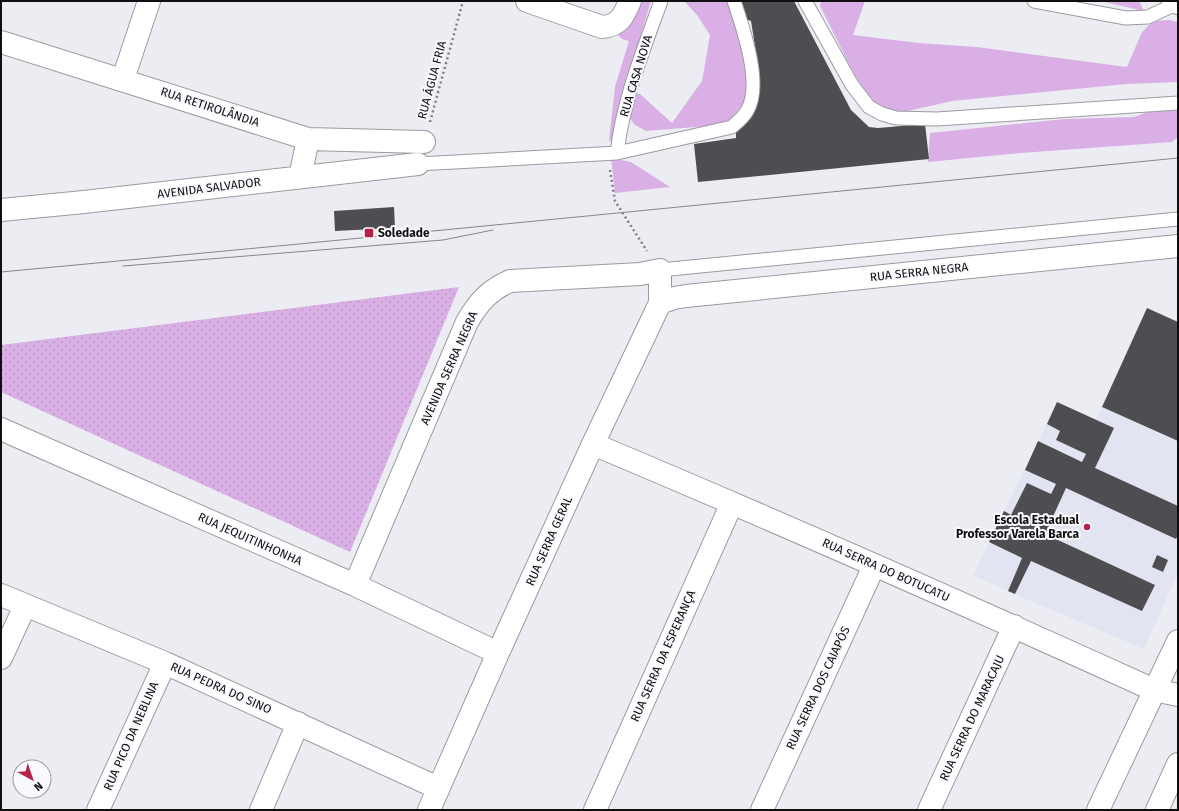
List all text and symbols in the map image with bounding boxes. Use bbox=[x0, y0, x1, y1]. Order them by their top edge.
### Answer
street label: RUA CASA NOVA bbox=[617, 33, 655, 119]
street label: RUA ÁGUA FRIA bbox=[414, 39, 449, 121]
street label: RUA RETIROLÂNDIA bbox=[159, 83, 262, 130]
street label: AVENIDA SALVADOR bbox=[156, 175, 262, 201]
place label: Soledade bbox=[378, 226, 430, 240]
marker: Soledade bbox=[363, 227, 375, 239]
street label: RUA SERRA NEGRA bbox=[869, 260, 969, 284]
street label: AVENIDA SERRA NEGRA bbox=[418, 309, 480, 427]
street label: RUA SERRA GERAL bbox=[523, 494, 575, 588]
street label: RUA JEQUITINHONHA bbox=[196, 510, 304, 568]
place label: Escola Estadual Professor Varela Barca bbox=[956, 513, 1079, 541]
marker: Escola Estadual Professor Varela Barca bbox=[1082, 522, 1092, 532]
street label: RUA SERRA DO BOTUCATU bbox=[820, 535, 952, 605]
street label: RUA SERRA DA ESPERANÇA bbox=[628, 588, 698, 724]
street label: RUA SERRA DOS CAIAPÓS bbox=[782, 623, 853, 752]
street label: RUA SERRA DO MARACAJU bbox=[937, 653, 1007, 783]
street label: RUA PEDRA DO SINO bbox=[168, 659, 274, 717]
street label: RUA PICO DA NEBLINA bbox=[101, 679, 161, 793]
north arrow bbox=[12, 759, 52, 799]
text: N bbox=[31, 779, 45, 794]

